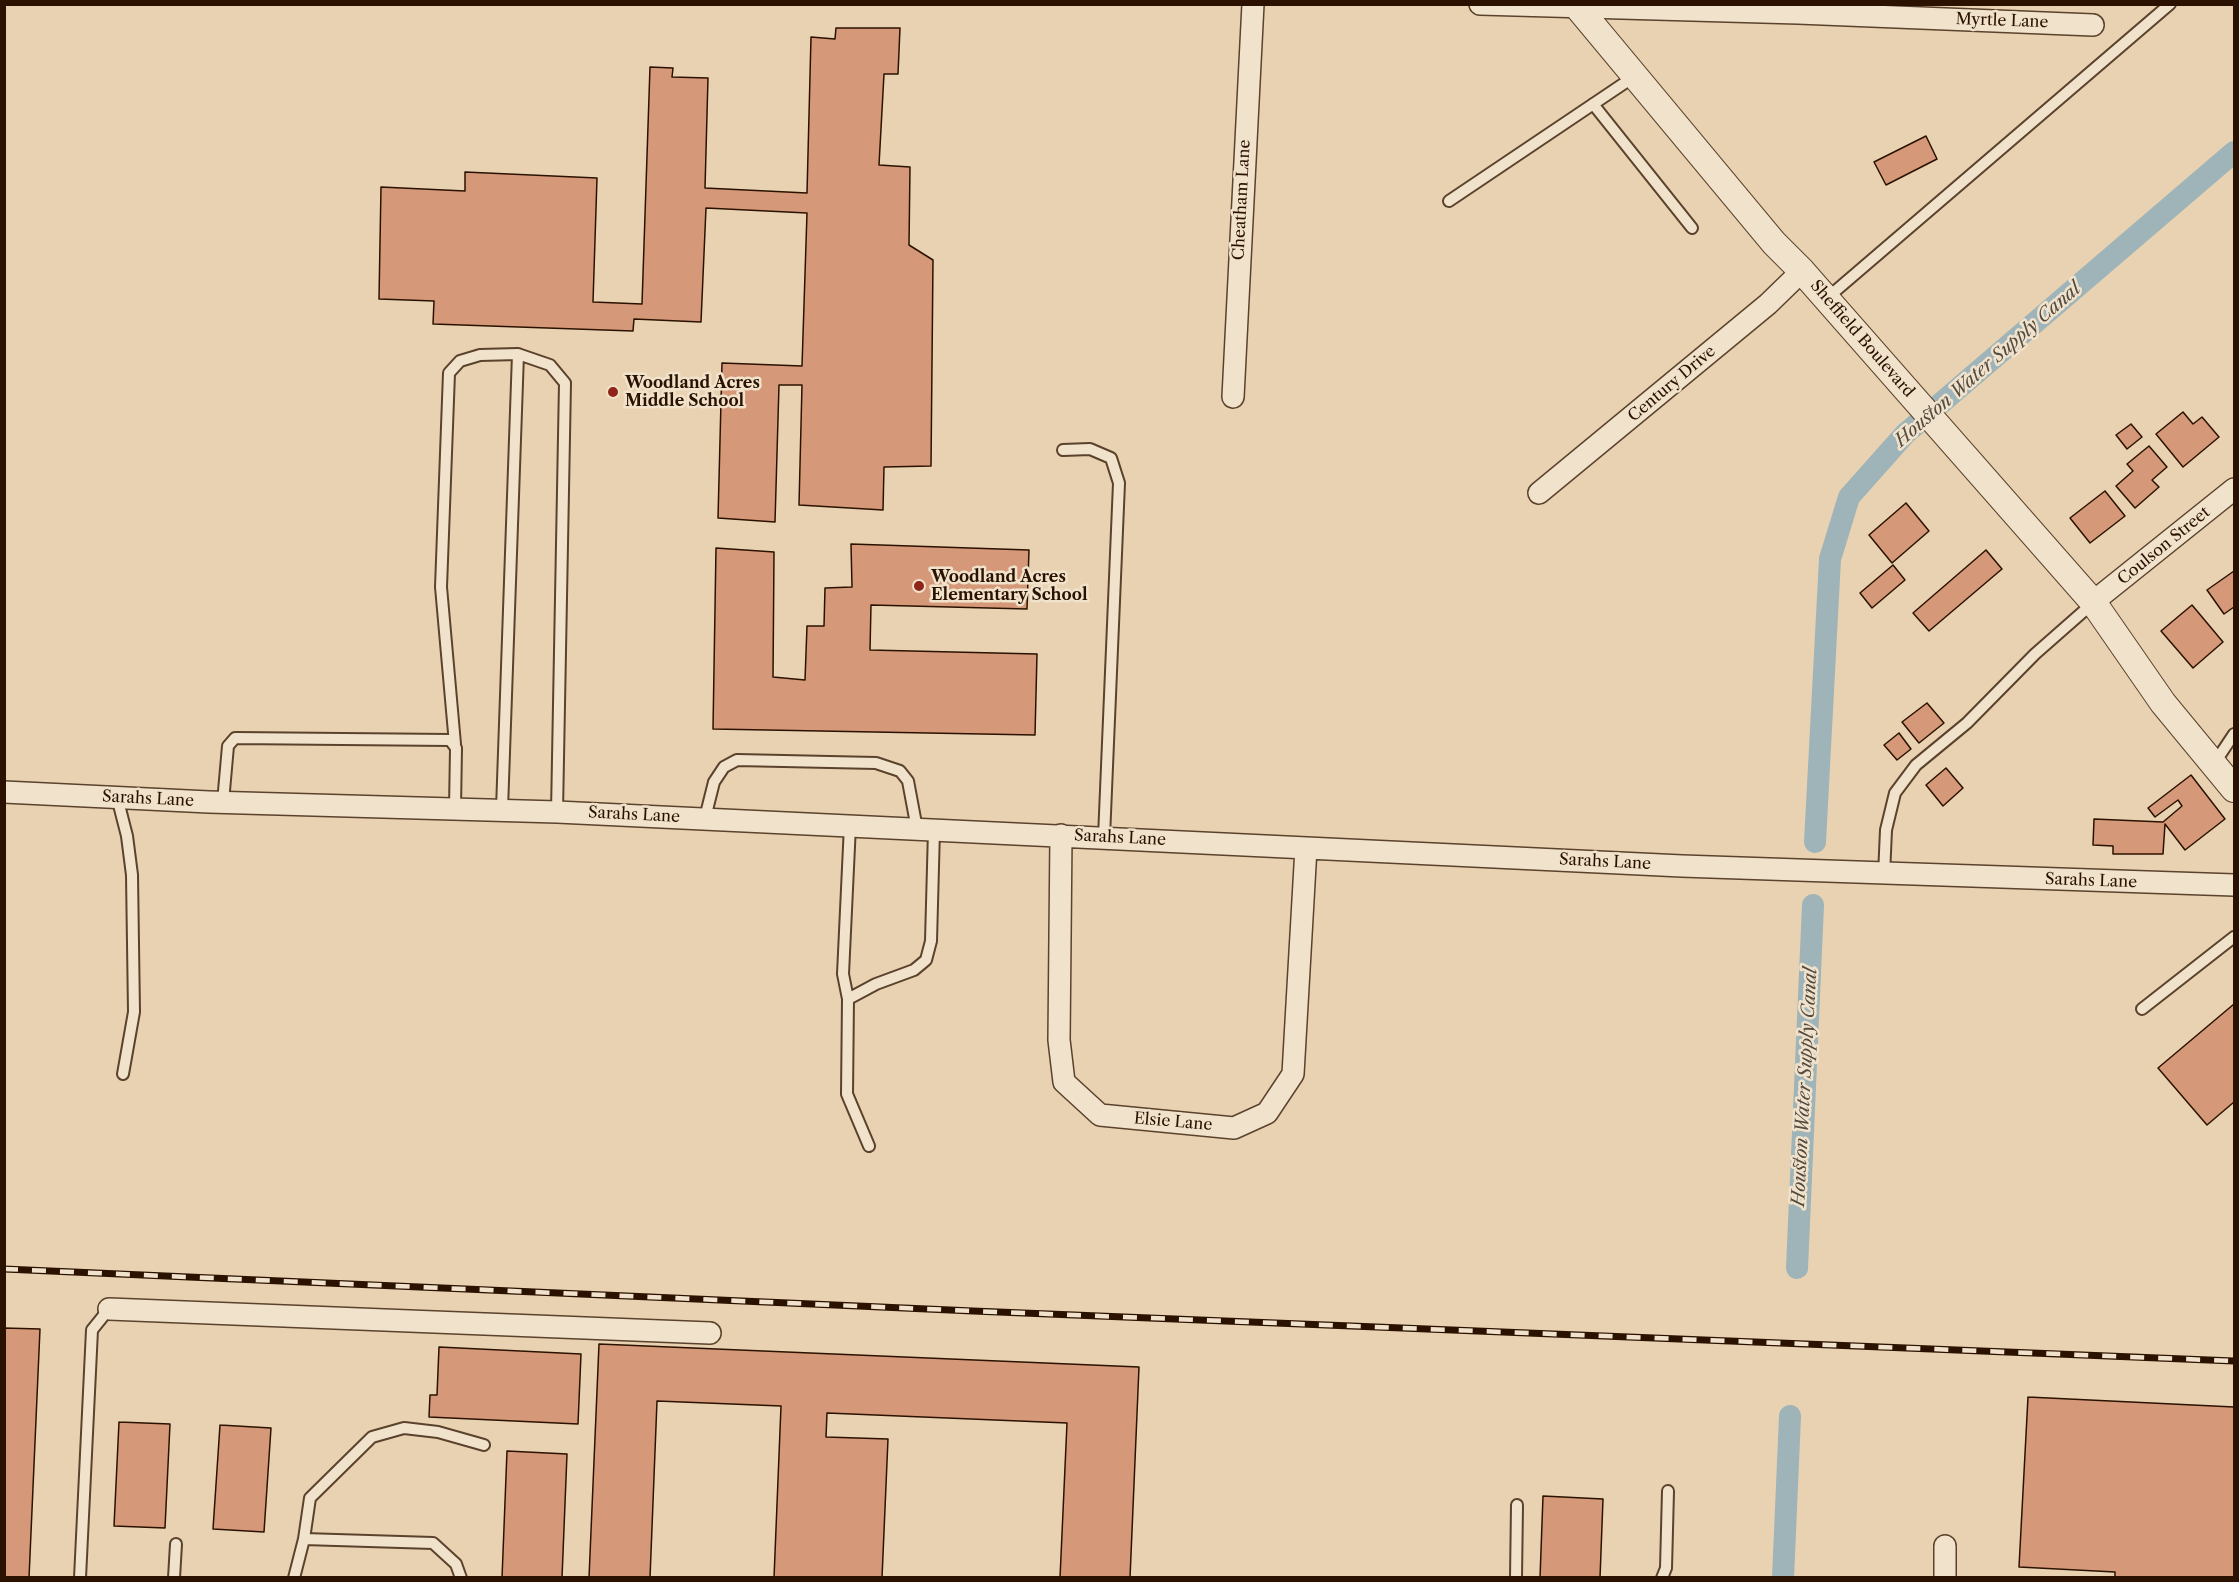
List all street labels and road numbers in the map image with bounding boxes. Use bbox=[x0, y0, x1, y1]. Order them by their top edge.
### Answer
street label: Myrtle Lane bbox=[1955, 10, 2049, 32]
street label: Cheatham Lane bbox=[1229, 139, 1255, 261]
street label: Sheffield Boulevard bbox=[1806, 277, 1918, 401]
street label: Century Drive bbox=[1624, 342, 1720, 426]
street label: Coulson Street bbox=[2114, 503, 2214, 589]
street label: Sarahs Lane bbox=[101, 787, 195, 811]
street label: Sarahs Lane bbox=[587, 803, 681, 827]
street label: Sarahs Lane bbox=[1073, 826, 1167, 850]
street label: Sarahs Lane bbox=[1558, 850, 1652, 874]
street label: Sarahs Lane bbox=[2045, 870, 2137, 892]
street label: Elsie Lane bbox=[1133, 1109, 1213, 1135]

